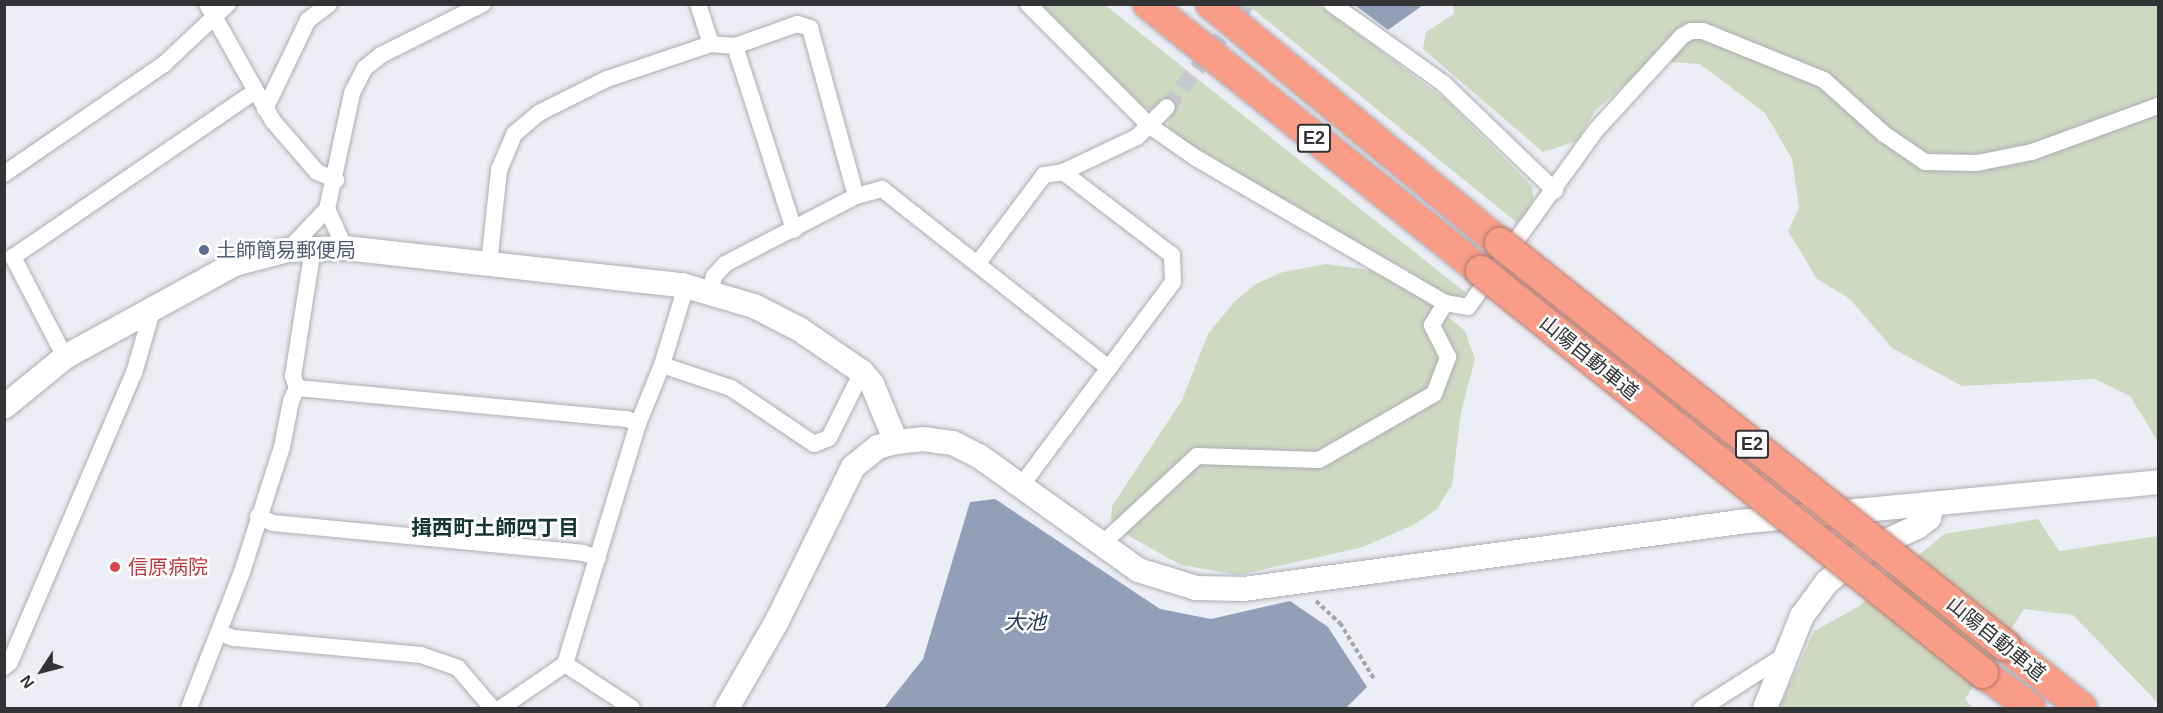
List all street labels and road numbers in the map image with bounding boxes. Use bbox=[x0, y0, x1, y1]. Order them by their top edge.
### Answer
road number: E2 bbox=[1296, 123, 1332, 153]
street label: 山陽自動車道 bbox=[1535, 311, 1643, 405]
road number: E2 bbox=[1734, 429, 1770, 459]
street label: 山陽自動車道 bbox=[1942, 592, 2050, 686]

